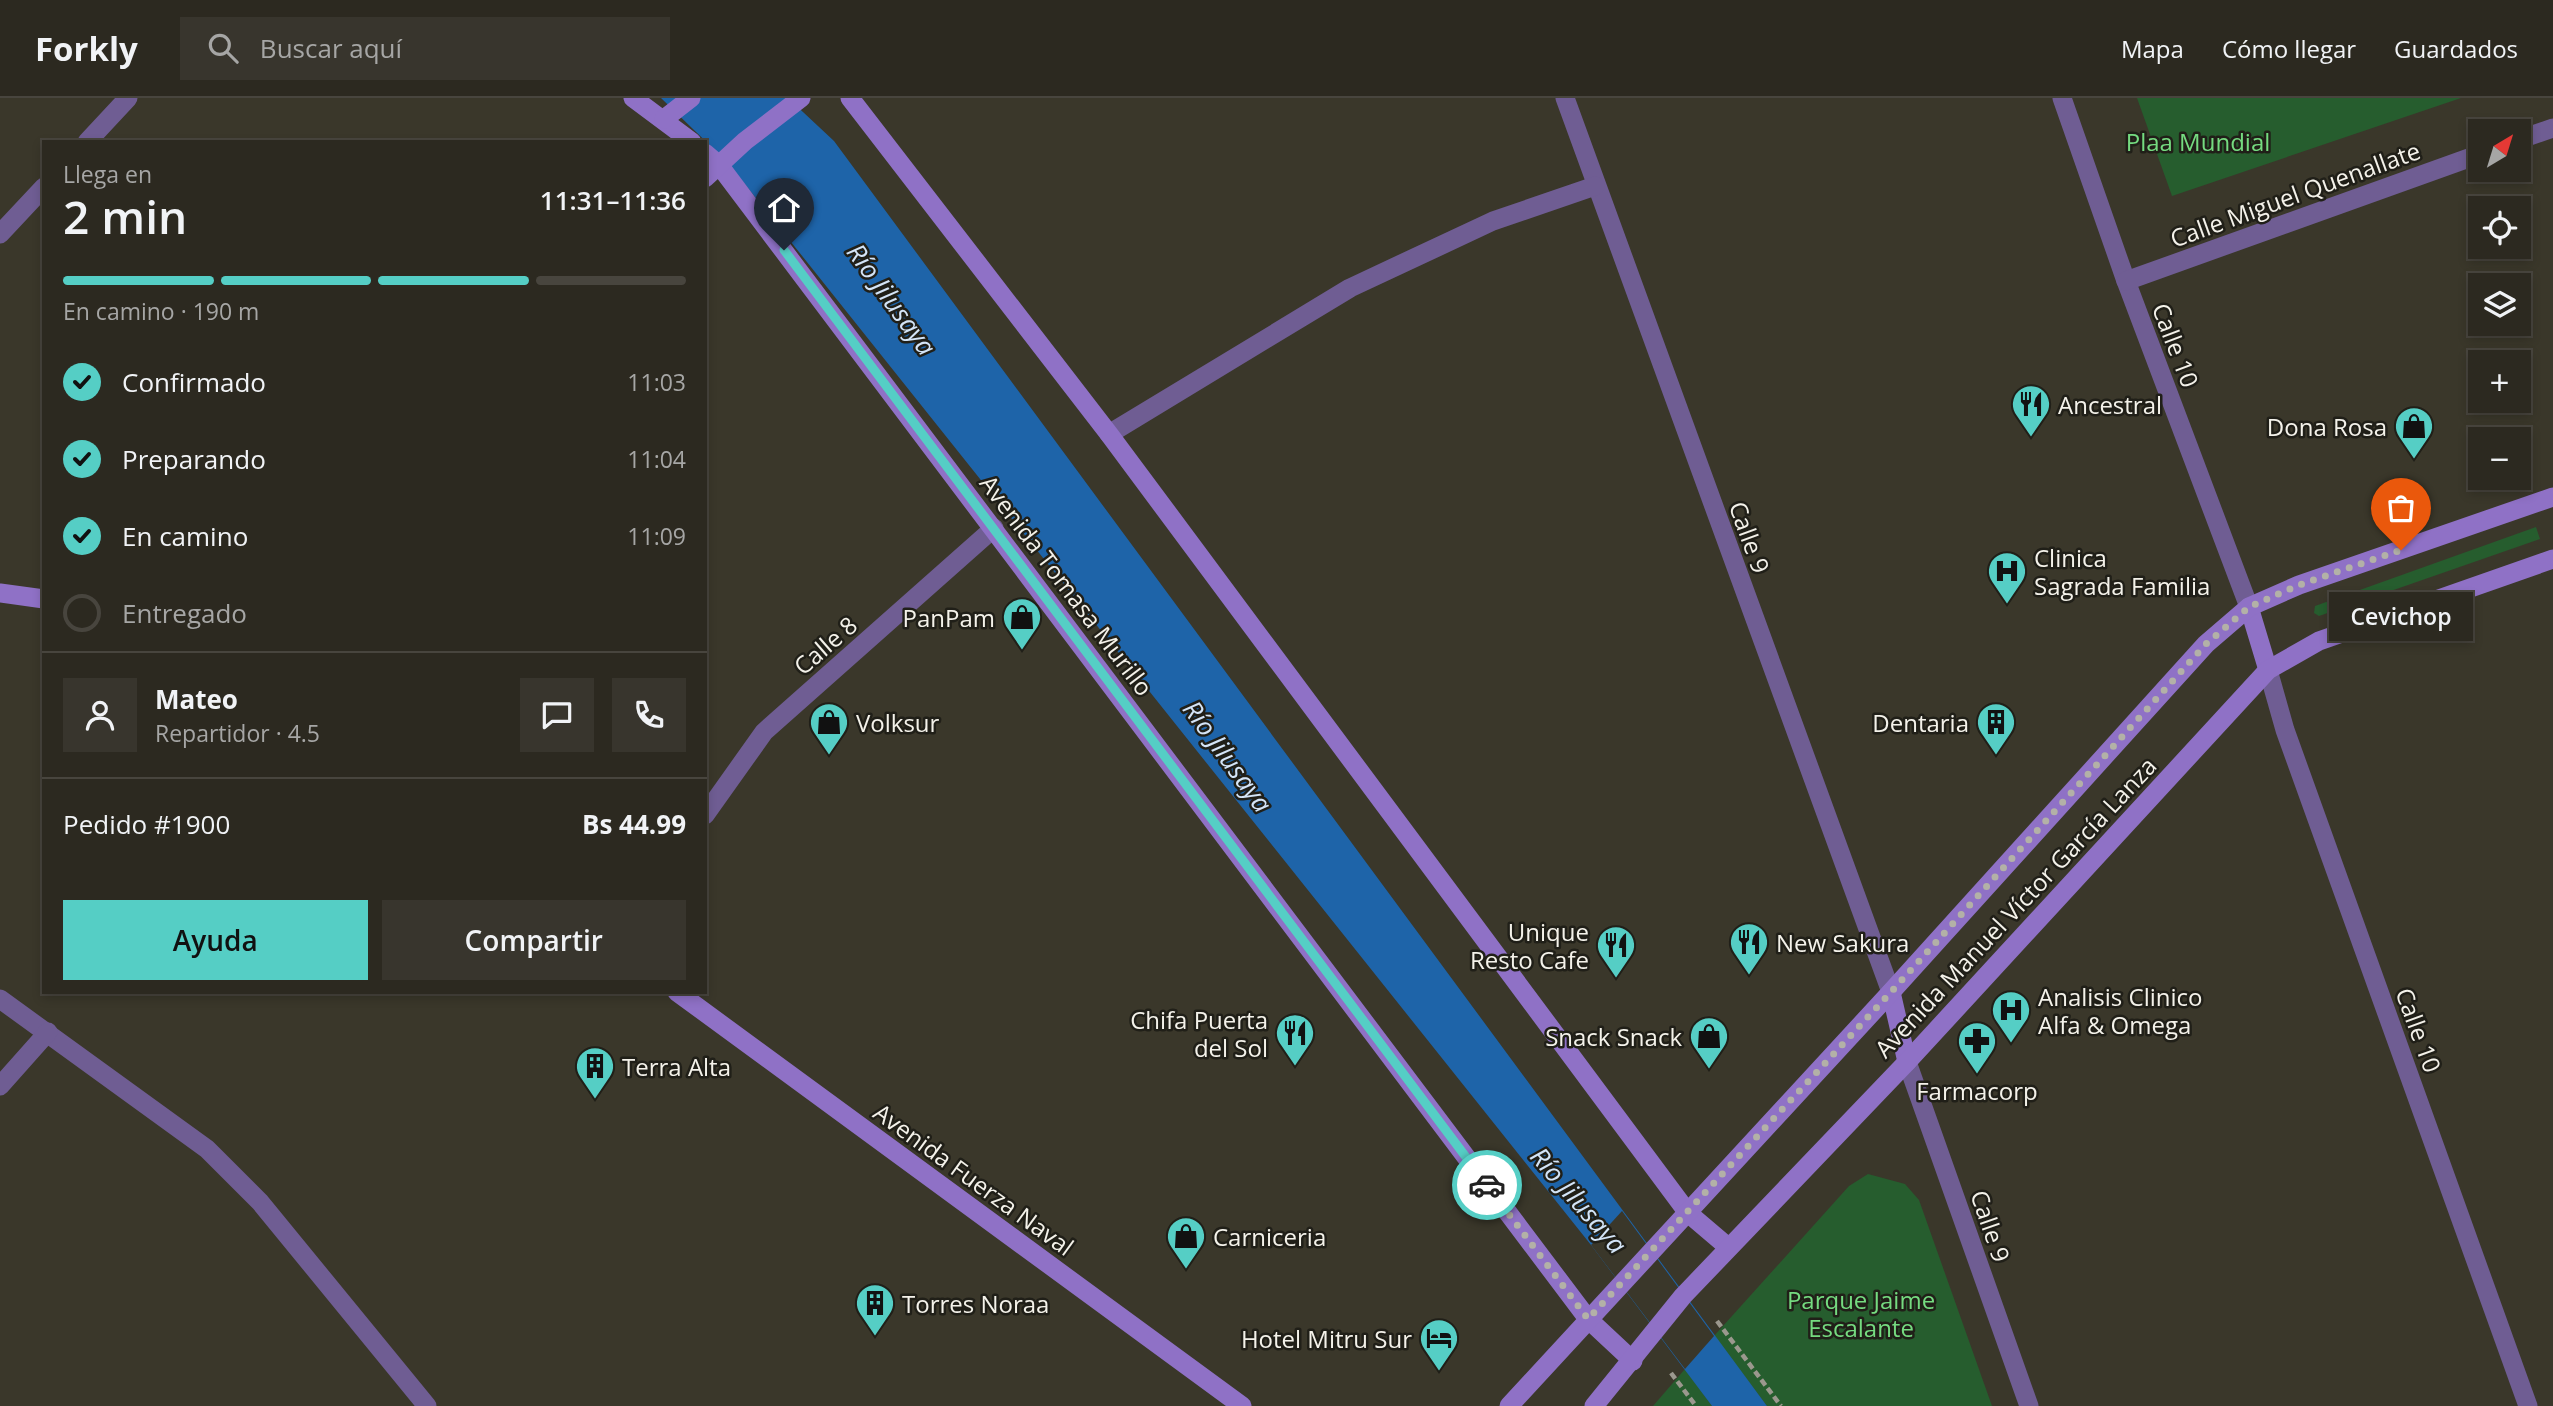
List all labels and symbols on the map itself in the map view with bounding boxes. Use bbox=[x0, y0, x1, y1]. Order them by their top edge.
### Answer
north arrow bbox=[2468, 119, 2530, 182]
park label: Plaa Mundial bbox=[2126, 125, 2270, 158]
street label: Calle Miguel Quenallate bbox=[2165, 133, 2425, 255]
pin bbox=[754, 178, 814, 250]
water label: Río Jilusaya bbox=[839, 236, 945, 363]
street label: Calle 10 bbox=[2145, 298, 2207, 392]
restaurant icon: Ancestral bbox=[2010, 383, 2052, 438]
place label: Ancestral bbox=[2058, 388, 2162, 421]
shop icon: Dona Rosa bbox=[2393, 405, 2435, 460]
place label: Dona Rosa bbox=[2267, 410, 2387, 443]
street label: Avenida Tomasa Murillo bbox=[973, 468, 1161, 702]
pin bbox=[2371, 478, 2431, 550]
street label: Calle 9 bbox=[1722, 497, 1778, 577]
place label: Clinica Sagrada Familia bbox=[2034, 541, 2210, 602]
hospital icon: Clinica Sagrada Familia bbox=[1986, 550, 2028, 605]
callout: Cevichop bbox=[2329, 592, 2473, 641]
shop icon: PanPam bbox=[1001, 596, 1043, 651]
place label: PanPam bbox=[903, 601, 995, 634]
street label: Calle 8 bbox=[786, 608, 864, 682]
water label: Río Jilusaya bbox=[1175, 693, 1281, 820]
shop icon: Volksur bbox=[808, 701, 850, 756]
building icon: Dentaria bbox=[1975, 701, 2017, 756]
place label: Volksur bbox=[856, 706, 940, 739]
place label: Dentaria bbox=[1872, 706, 1969, 739]
street label: Avenida Manuel Víctor García Lanza bbox=[1867, 750, 2163, 1064]
place label: Unique Resto Cafe bbox=[1470, 915, 1589, 976]
restaurant icon: New Sakura bbox=[1728, 921, 1770, 976]
restaurant icon: Unique Resto Cafe bbox=[1595, 924, 1637, 979]
place label: New Sakura bbox=[1776, 926, 1909, 959]
place label: Analisis Clinico Alfa & Omega bbox=[2038, 980, 2202, 1041]
street label: Calle 10 bbox=[2388, 983, 2450, 1077]
hospital icon: Analisis Clinico Alfa & Omega bbox=[1990, 989, 2032, 1044]
place label: Chifa Puerta del Sol bbox=[1130, 1003, 1268, 1064]
restaurant icon: Chifa Puerta del Sol bbox=[1274, 1012, 1316, 1067]
shop icon: Snack Snack bbox=[1688, 1015, 1730, 1070]
place label: Snack Snack bbox=[1545, 1020, 1682, 1053]
pharmacy icon: Farmacorp bbox=[1956, 1020, 1998, 1075]
building icon: Terra Alta bbox=[574, 1045, 616, 1100]
place label: Terra Alta bbox=[622, 1050, 731, 1083]
place label: Farmacorp bbox=[1916, 1074, 2038, 1107]
street label: Avenida Fuerza Naval bbox=[867, 1095, 1081, 1263]
water label: Río Jilusaya bbox=[1523, 1139, 1636, 1261]
courier bbox=[1452, 1150, 1522, 1220]
street label: Calle 9 bbox=[1963, 1186, 2019, 1266]
shop icon: Carniceria bbox=[1165, 1215, 1207, 1270]
place label: Carniceria bbox=[1213, 1220, 1326, 1253]
building icon: Torres Noraa bbox=[854, 1282, 896, 1337]
park label: Parque Jaime Escalante bbox=[1787, 1283, 1935, 1344]
place label: Torres Noraa bbox=[902, 1287, 1049, 1320]
hotel icon: Hotel Mitru Sur bbox=[1418, 1317, 1460, 1372]
place label: Hotel Mitru Sur bbox=[1241, 1322, 1412, 1355]

